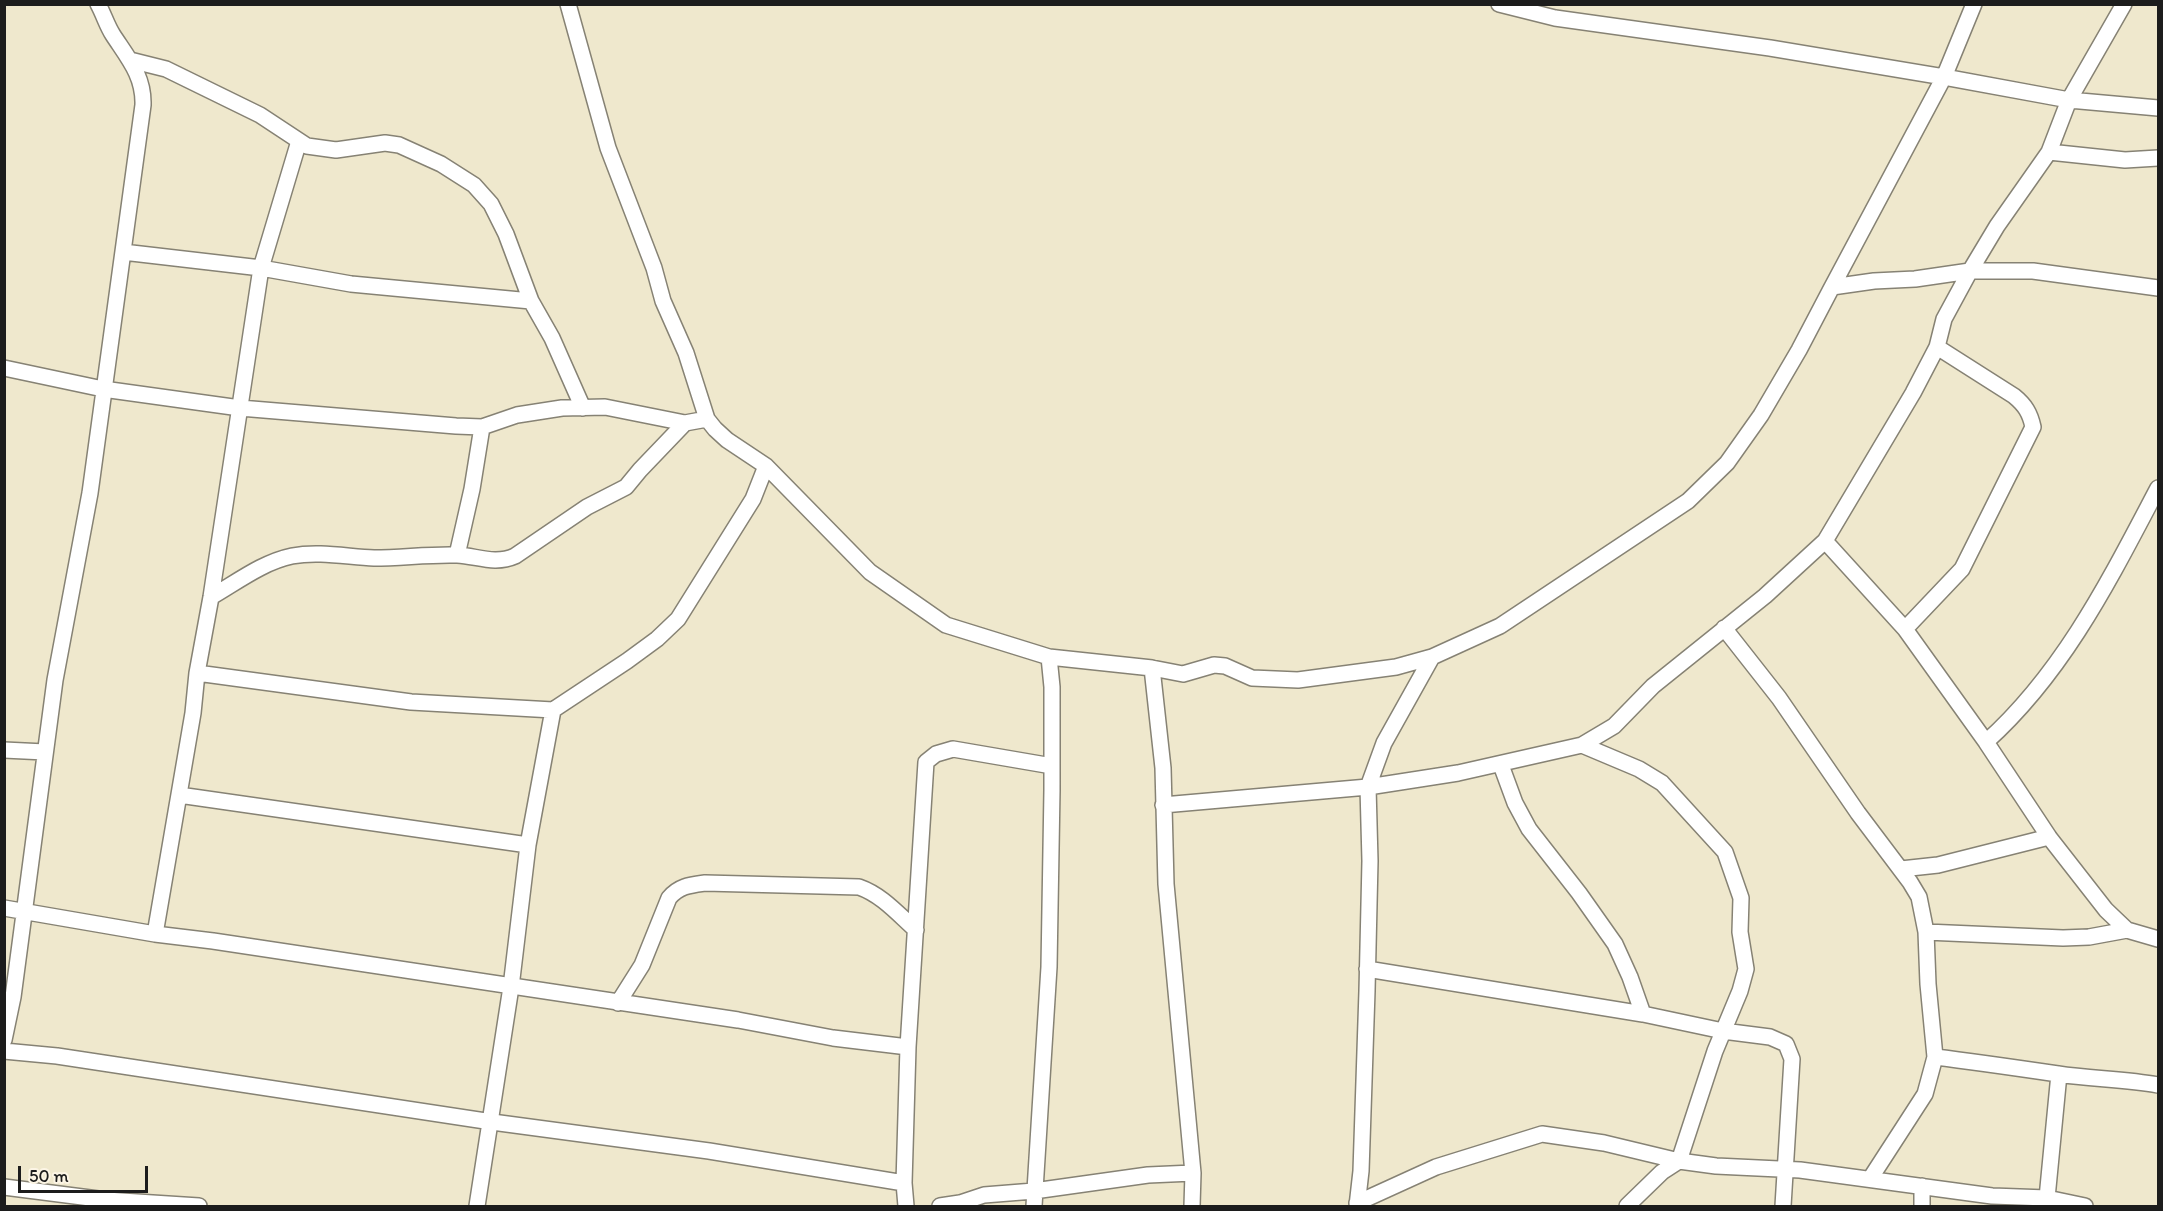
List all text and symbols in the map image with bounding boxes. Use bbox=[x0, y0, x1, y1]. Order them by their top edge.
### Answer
scale bar bbox=[21, 1154, 152, 1192]
text: 50 m bbox=[29, 1165, 69, 1187]

